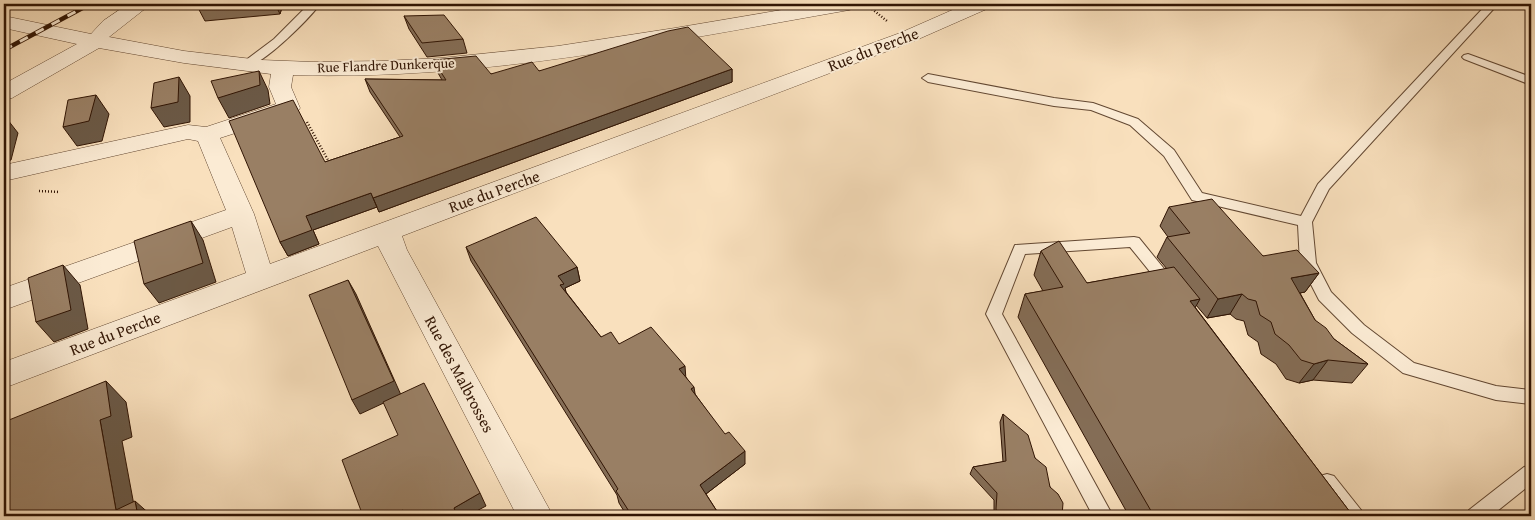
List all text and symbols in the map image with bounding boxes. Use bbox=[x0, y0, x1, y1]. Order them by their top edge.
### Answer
street label: Rue du Perche bbox=[824, 21, 922, 77]
street label: Rue Flandre Dunkerque bbox=[317, 53, 456, 77]
street label: Rue du Perche bbox=[445, 163, 543, 219]
street label: Rue du Perche bbox=[66, 305, 164, 361]
street label: Rue des Malbrosses bbox=[419, 311, 501, 437]

